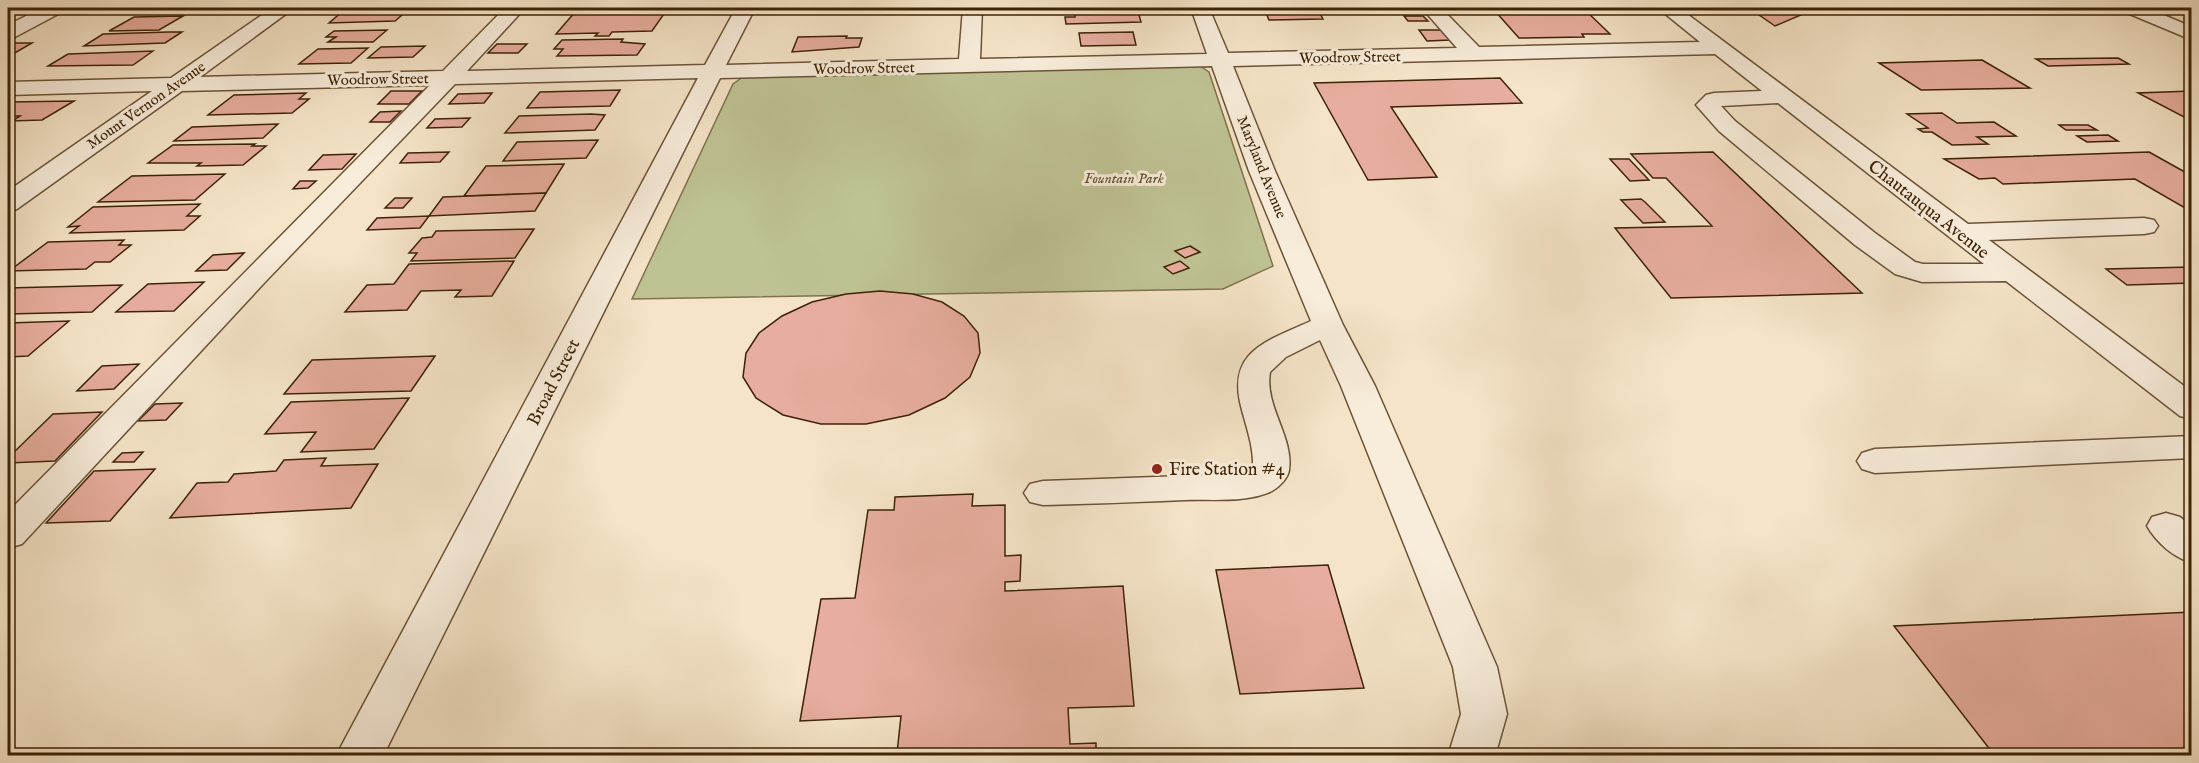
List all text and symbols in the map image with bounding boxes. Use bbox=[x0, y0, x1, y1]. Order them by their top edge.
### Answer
street label: Woodrow Street bbox=[1299, 47, 1401, 68]
street label: Mount Vernon Avenue bbox=[83, 57, 209, 154]
street label: Woodrow Street bbox=[813, 58, 915, 79]
street label: Woodrow Street bbox=[327, 69, 429, 90]
street label: Maryland Avenue bbox=[1232, 113, 1291, 221]
street label: Chautauqua Avenue bbox=[1863, 156, 1993, 265]
park label: Fountain Park bbox=[1084, 169, 1164, 188]
street label: Broad Street bbox=[523, 335, 586, 430]
place label: Fire Station #4 bbox=[1169, 459, 1285, 482]
marker: Fire Station #4 bbox=[1150, 462, 1164, 476]

